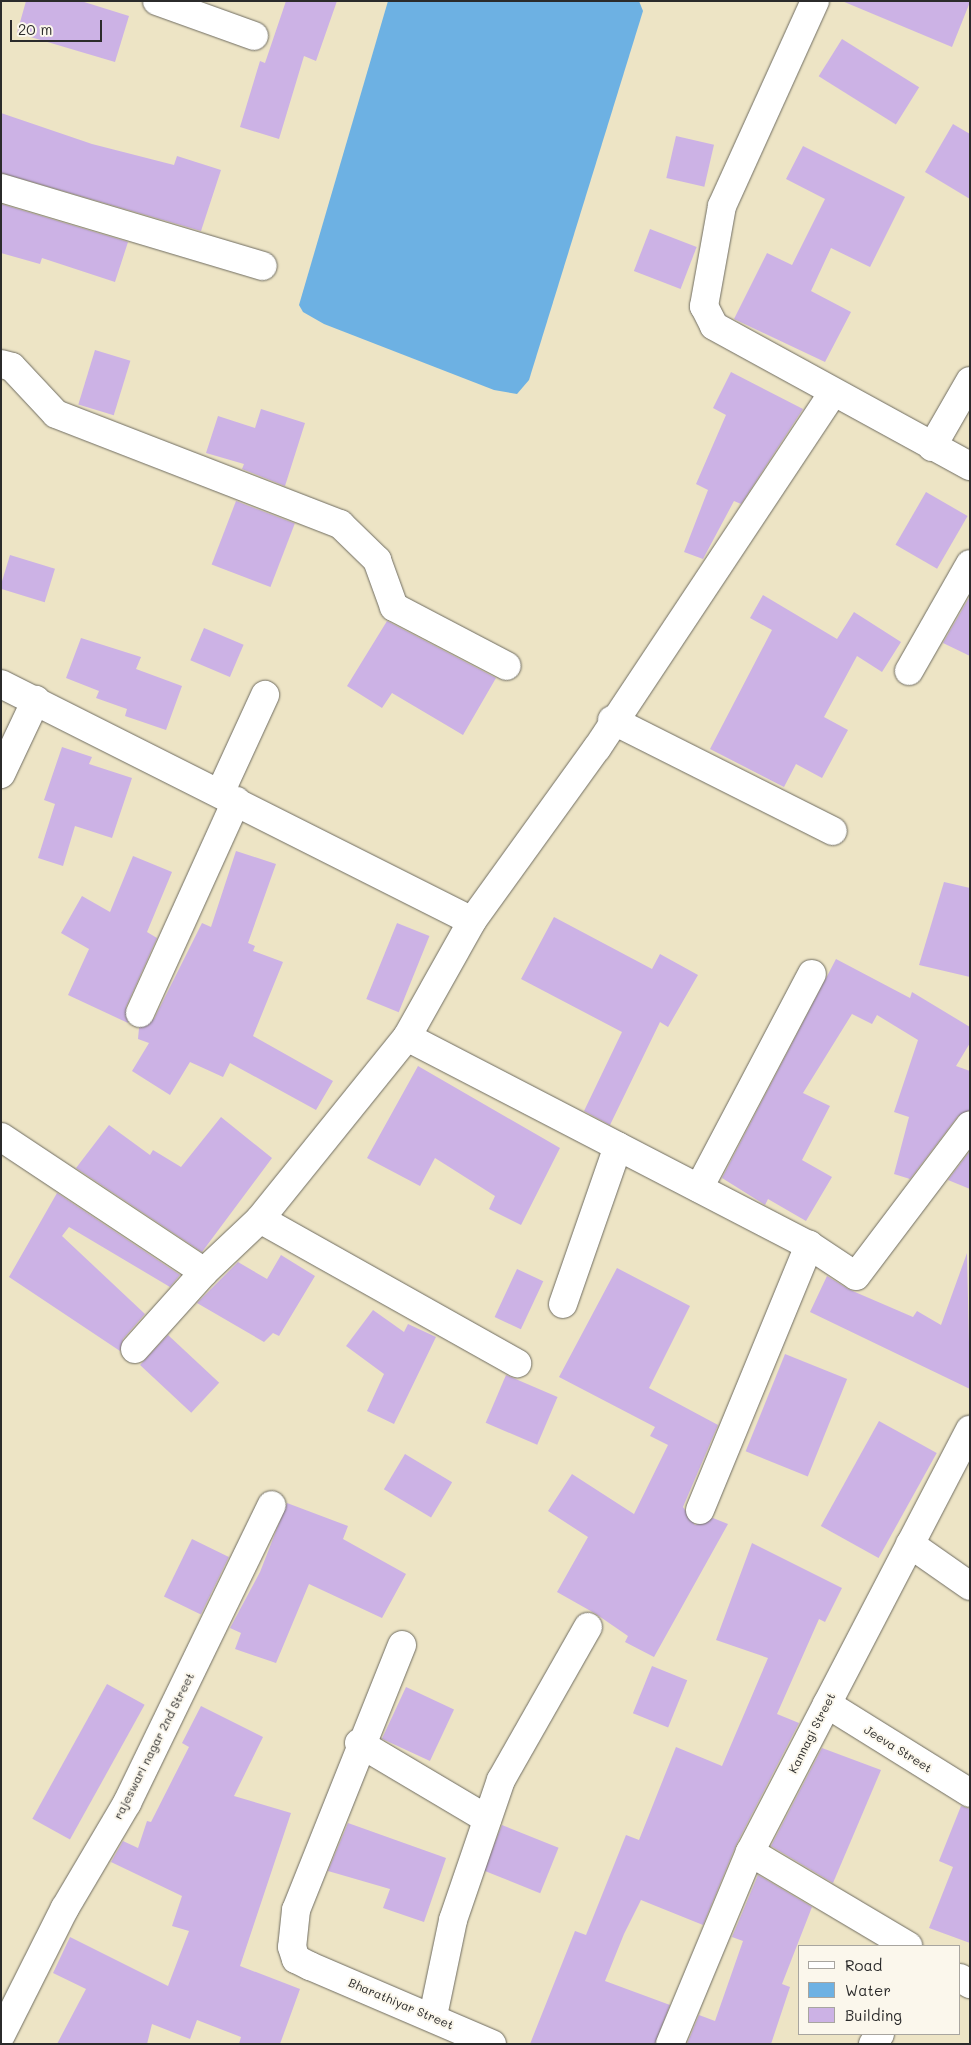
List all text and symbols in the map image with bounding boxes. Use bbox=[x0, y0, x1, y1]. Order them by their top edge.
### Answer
scale bar bbox=[12, 10, 105, 42]
text: 20 m bbox=[18, 19, 52, 39]
street label: rajeswari nagar 2nd Street bbox=[111, 1670, 197, 1822]
street label: Kannagi Street bbox=[786, 1690, 838, 1776]
street label: Jeeva Street bbox=[861, 1722, 935, 1776]
legend bbox=[798, 1945, 961, 2035]
text: Road bbox=[845, 1955, 882, 1975]
street label: Bharathiyar Street bbox=[346, 1975, 456, 2033]
text: Water bbox=[845, 1980, 891, 2000]
text: Building bbox=[845, 2005, 902, 2025]

